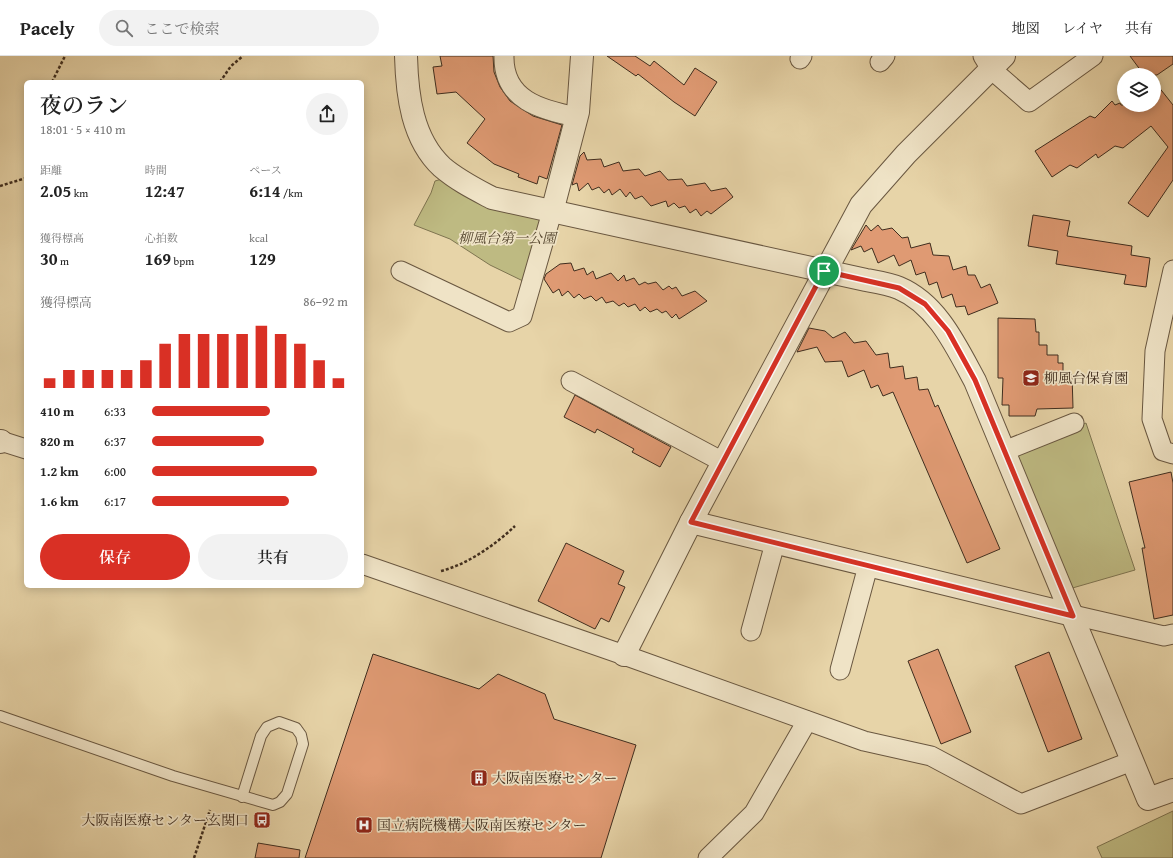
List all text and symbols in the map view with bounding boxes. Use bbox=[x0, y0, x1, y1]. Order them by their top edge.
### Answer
search box bbox=[99, 10, 379, 46]
text: Pacely bbox=[20, 14, 75, 42]
icon: search bbox=[113, 17, 135, 39]
text: ここで検索 bbox=[145, 18, 220, 39]
text: 地図 bbox=[1012, 18, 1040, 38]
text: レイヤ bbox=[1062, 18, 1103, 38]
text: 共有 bbox=[1125, 18, 1153, 38]
map controls bbox=[1117, 68, 1161, 112]
button: layers bbox=[1117, 68, 1161, 112]
text: 夜のラン bbox=[40, 89, 128, 121]
button: share bbox=[306, 93, 348, 135]
text: 18:01 · 5 × 410 m bbox=[40, 120, 126, 139]
text: 距離 bbox=[40, 162, 62, 178]
text: 時間 bbox=[145, 162, 167, 178]
text: ペース bbox=[249, 162, 282, 178]
text: 2.05 bbox=[40, 178, 71, 203]
text: 12:47 bbox=[145, 178, 185, 203]
text: 6:14 bbox=[249, 178, 281, 203]
text: km bbox=[71, 185, 88, 201]
text: /km bbox=[281, 185, 303, 201]
park label: 柳風台第一公園 bbox=[458, 228, 558, 248]
text: 獲得標高 bbox=[40, 230, 84, 246]
text: 心拍数 bbox=[145, 230, 178, 246]
text: kcal bbox=[249, 230, 268, 246]
text: 30 bbox=[40, 246, 58, 271]
text: 169 bbox=[145, 246, 171, 271]
text: 129 bbox=[249, 246, 276, 271]
text: m bbox=[58, 253, 69, 269]
text: bpm bbox=[171, 253, 194, 269]
pin bbox=[807, 254, 841, 288]
icon: arrive bbox=[813, 260, 835, 282]
text: 86–92 m bbox=[303, 292, 348, 311]
text: 獲得標高 bbox=[40, 293, 92, 312]
school or university icon: 柳風台保育園 bbox=[1021, 368, 1041, 388]
place label: 柳風台保育園 bbox=[1044, 368, 1128, 388]
text: 410 m bbox=[40, 402, 74, 421]
text: 6:33 bbox=[104, 402, 126, 421]
text: 820 m bbox=[40, 432, 74, 451]
text: 6:37 bbox=[104, 432, 126, 451]
text: 1.2 km bbox=[40, 462, 79, 481]
text: 6:00 bbox=[104, 462, 126, 481]
text: 1.6 km bbox=[40, 492, 79, 511]
text: 6:17 bbox=[104, 492, 126, 511]
button: 保存 bbox=[40, 534, 190, 580]
button: 共有 bbox=[198, 534, 348, 580]
building icon: 大阪南医療センター bbox=[469, 768, 489, 788]
place label: 大阪南医療センター bbox=[492, 768, 617, 788]
place label: 大阪南医療センター玄関口 bbox=[82, 810, 249, 830]
bus stop icon: 大阪南医療センター玄関口 bbox=[252, 810, 272, 830]
hospital icon: 国立病院機構大阪南医療センター bbox=[354, 815, 374, 835]
place label: 国立病院機構大阪南医療センター bbox=[377, 815, 586, 835]

